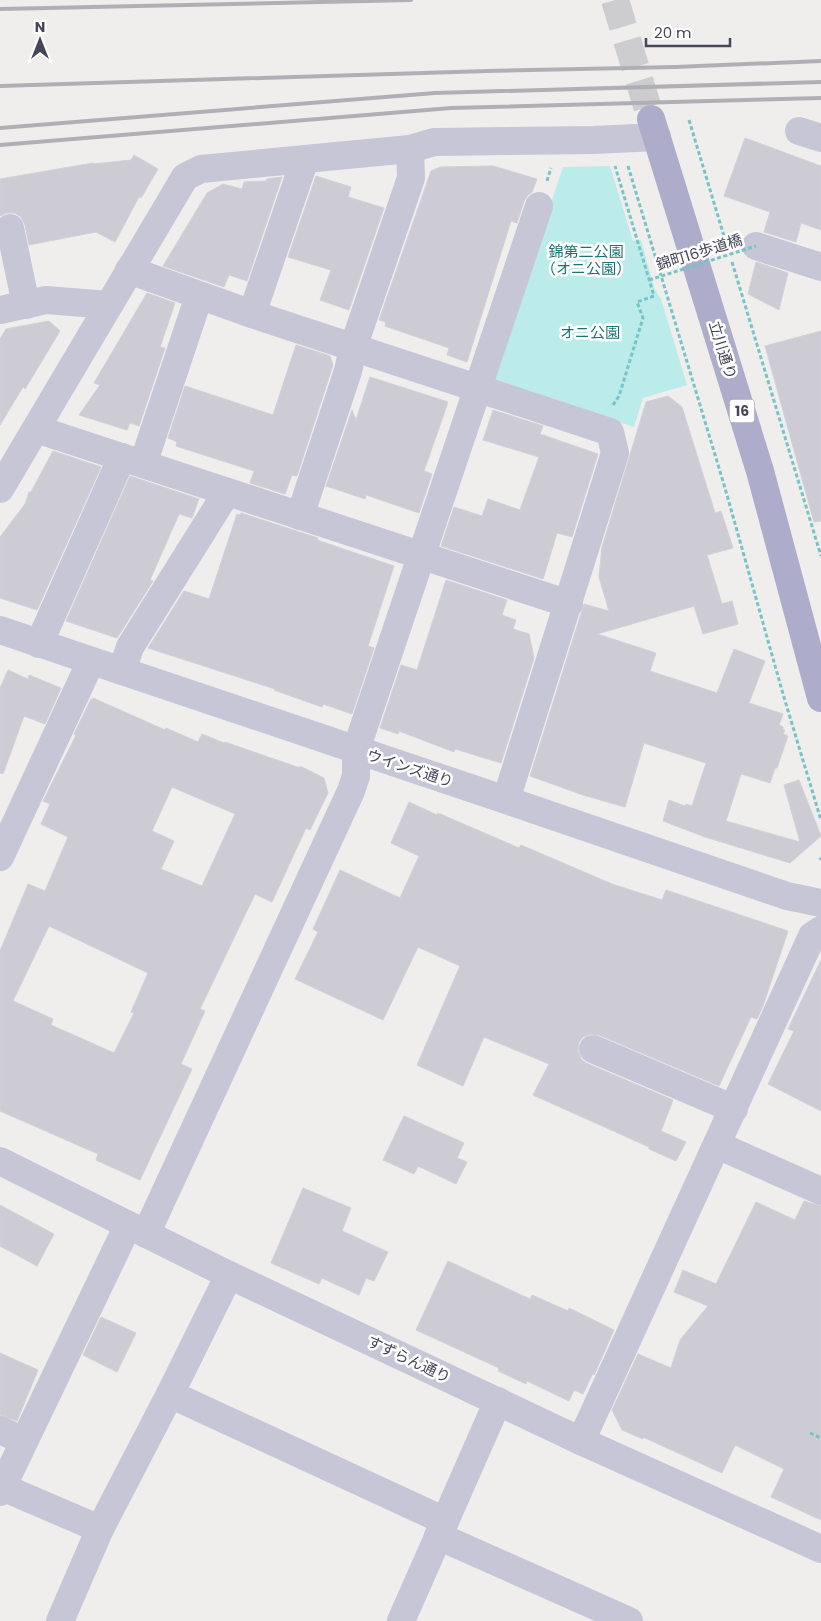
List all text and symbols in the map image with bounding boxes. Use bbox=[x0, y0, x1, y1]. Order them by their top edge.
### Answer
north arrow bbox=[15, 15, 65, 65]
scale bar bbox=[646, 15, 730, 47]
text: N bbox=[35, 17, 45, 37]
text: 20 m bbox=[654, 22, 692, 43]
street label: 錦町16歩道橋 bbox=[653, 229, 745, 275]
park label: 錦第二公園 （オニ公園） bbox=[541, 241, 631, 279]
street label: 立川通り bbox=[704, 318, 742, 382]
park label: オニ公園 bbox=[560, 322, 620, 343]
road number: 16 bbox=[730, 400, 754, 422]
street label: ウインズ通り bbox=[364, 744, 456, 792]
street label: すずらん通り bbox=[364, 1330, 454, 1388]

